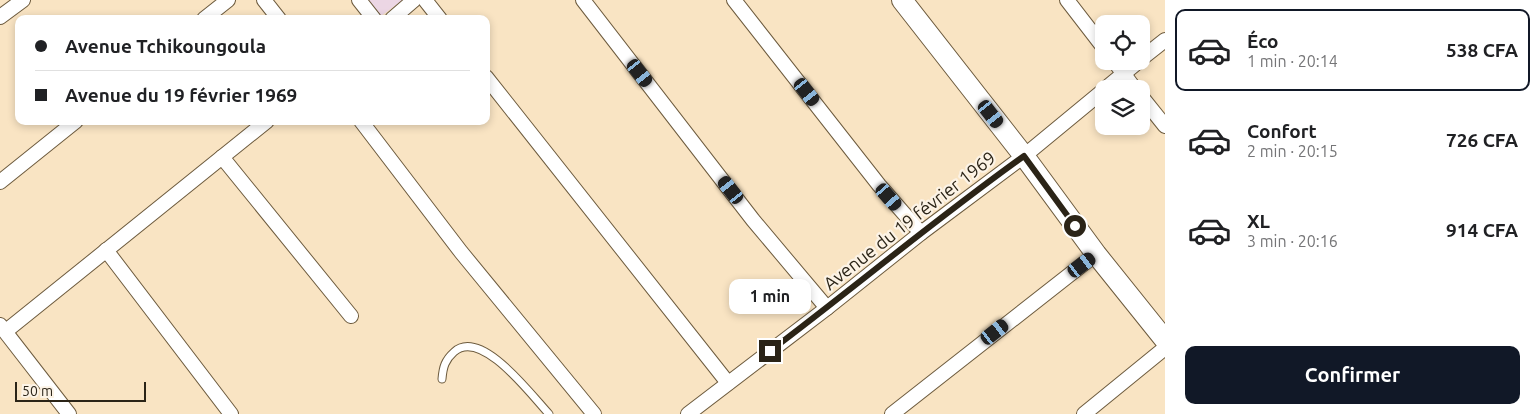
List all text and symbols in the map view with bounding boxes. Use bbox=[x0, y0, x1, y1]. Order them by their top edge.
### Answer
map controls bbox=[1095, 15, 1150, 135]
button: locate bbox=[1095, 15, 1150, 70]
icon: car bbox=[1187, 28, 1232, 73]
text: Éco bbox=[1247, 30, 1279, 52]
text: Avenue Tchikoungoula bbox=[65, 35, 266, 57]
text: 538 CFA bbox=[1446, 39, 1518, 61]
text: 1 min · 20:14 bbox=[1247, 52, 1338, 70]
car bbox=[624, 57, 655, 89]
car bbox=[791, 76, 822, 108]
button: layers bbox=[1095, 80, 1150, 135]
text: Avenue du 19 février 1969 bbox=[65, 84, 297, 106]
car bbox=[975, 98, 1006, 130]
icon: car bbox=[1187, 118, 1232, 163]
text: Confort bbox=[1247, 120, 1317, 142]
text: 726 CFA bbox=[1446, 129, 1518, 151]
text: 2 min · 20:15 bbox=[1247, 142, 1338, 160]
street label: Avenue du 19 février 1969 bbox=[819, 147, 999, 293]
car bbox=[715, 174, 746, 206]
car bbox=[873, 181, 904, 213]
icon: car bbox=[1187, 208, 1232, 253]
text: XL bbox=[1247, 210, 1270, 232]
route start bbox=[1064, 215, 1086, 237]
text: 914 CFA bbox=[1446, 219, 1518, 241]
text: 3 min · 20:16 bbox=[1247, 232, 1338, 250]
car bbox=[1065, 250, 1098, 280]
callout: 1 min bbox=[729, 278, 811, 314]
text: 1 min bbox=[750, 287, 790, 305]
car bbox=[978, 317, 1011, 347]
route end bbox=[759, 340, 781, 362]
button: Confirmer bbox=[1185, 346, 1520, 404]
scale bar bbox=[15, 379, 146, 402]
text: 50 m bbox=[22, 383, 53, 399]

